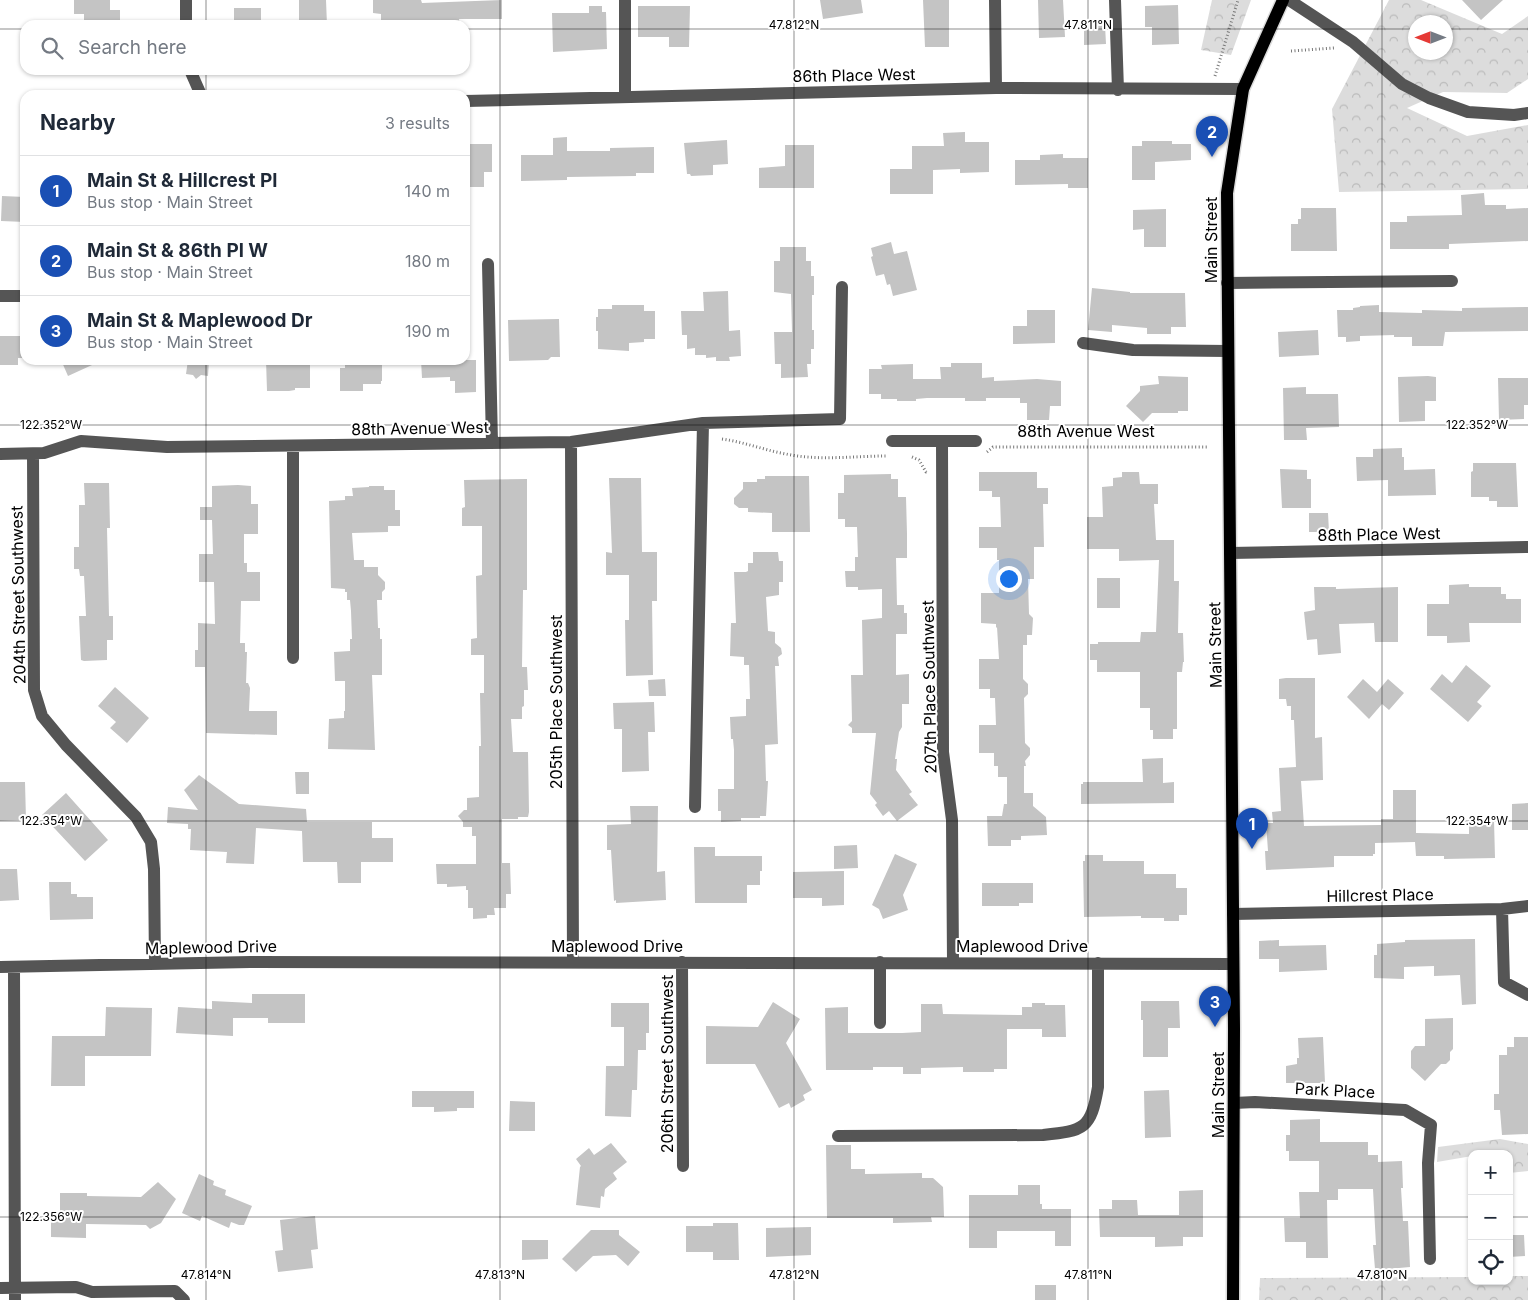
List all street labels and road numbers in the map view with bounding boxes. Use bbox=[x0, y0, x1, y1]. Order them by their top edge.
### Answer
street label: 86th Place West bbox=[792, 64, 916, 86]
street label: Main Street bbox=[1201, 197, 1221, 283]
street label: 88th Avenue West bbox=[351, 417, 489, 439]
street label: 88th Avenue West bbox=[1017, 421, 1155, 441]
street label: 204th Street Southwest bbox=[6, 505, 30, 685]
street label: 88th Place West bbox=[1317, 523, 1441, 545]
street label: 207th Place Southwest bbox=[917, 600, 941, 774]
street label: Main Street bbox=[1204, 602, 1226, 688]
street label: 205th Place Southwest bbox=[546, 615, 566, 789]
street label: Hillcrest Place bbox=[1326, 884, 1434, 906]
street label: Maplewood Drive bbox=[145, 936, 277, 958]
street label: Maplewood Drive bbox=[551, 936, 683, 956]
street label: Maplewood Drive bbox=[956, 936, 1088, 956]
street label: 206th Street Southwest bbox=[657, 975, 677, 1153]
street label: Main Street bbox=[1208, 1052, 1228, 1138]
street label: Park Place bbox=[1294, 1078, 1376, 1102]

